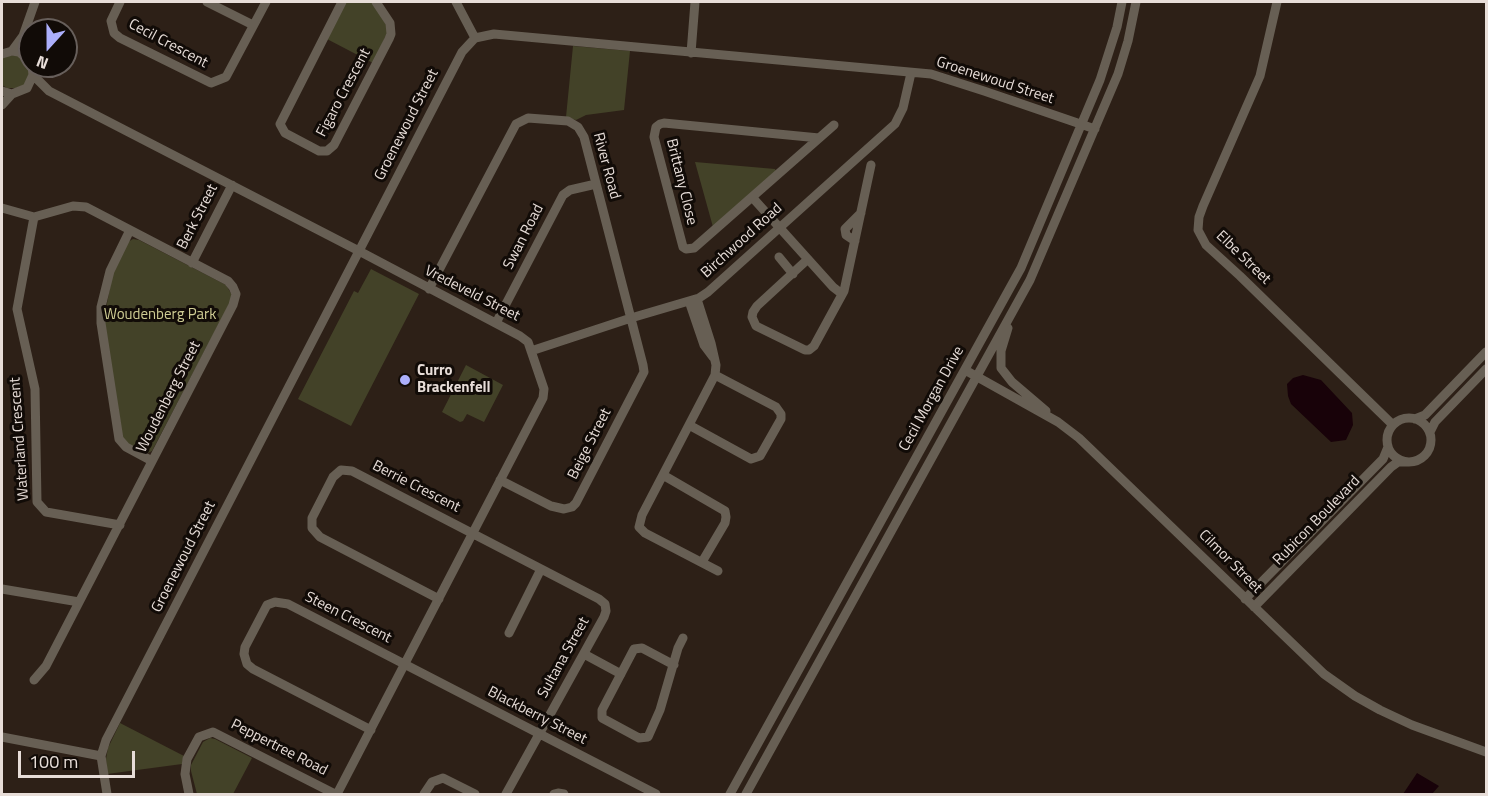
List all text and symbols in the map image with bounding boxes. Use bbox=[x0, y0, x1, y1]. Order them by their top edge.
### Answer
street label: Cecil Crescent bbox=[125, 16, 211, 72]
north arrow bbox=[18, 18, 78, 78]
street label: Figaro Crescent bbox=[313, 46, 375, 140]
text: N bbox=[33, 50, 52, 76]
street label: Groenewoud Street bbox=[934, 54, 1056, 108]
street label: Groenewoud Street bbox=[371, 66, 443, 184]
street label: River Road bbox=[588, 131, 624, 201]
street label: Brittany Close bbox=[662, 137, 700, 227]
street label: Berk Street bbox=[174, 181, 222, 253]
street label: Birchwood Road bbox=[698, 200, 786, 282]
street label: Swan Road bbox=[500, 201, 548, 273]
street label: Elbe Street bbox=[1212, 227, 1274, 289]
street label: Vredeveld Street bbox=[421, 262, 523, 326]
park label: Woudenberg Park bbox=[104, 306, 216, 324]
street label: Woudenberg Street bbox=[133, 338, 205, 456]
street label: Cecil Morgan Drive bbox=[896, 343, 968, 455]
place label: Curro Brackenfell bbox=[417, 362, 491, 397]
marker: Curro Brackenfell bbox=[398, 373, 412, 387]
street label: Waterland Crescent bbox=[7, 377, 33, 501]
street label: Beige Street bbox=[564, 405, 616, 483]
street label: Berrie Crescent bbox=[369, 457, 463, 517]
street label: Rubicon Boulevard bbox=[1270, 472, 1364, 570]
street label: Groenewoud Street bbox=[148, 498, 220, 616]
street label: Cilmor Street bbox=[1194, 526, 1266, 598]
street label: Steen Crescent bbox=[302, 588, 394, 648]
street label: Sultana Street bbox=[534, 614, 594, 702]
street label: Blackberry Street bbox=[484, 683, 590, 749]
street label: Peppertree Road bbox=[228, 716, 330, 780]
scale bar bbox=[21, 739, 138, 777]
text: 100 m bbox=[29, 748, 78, 775]

